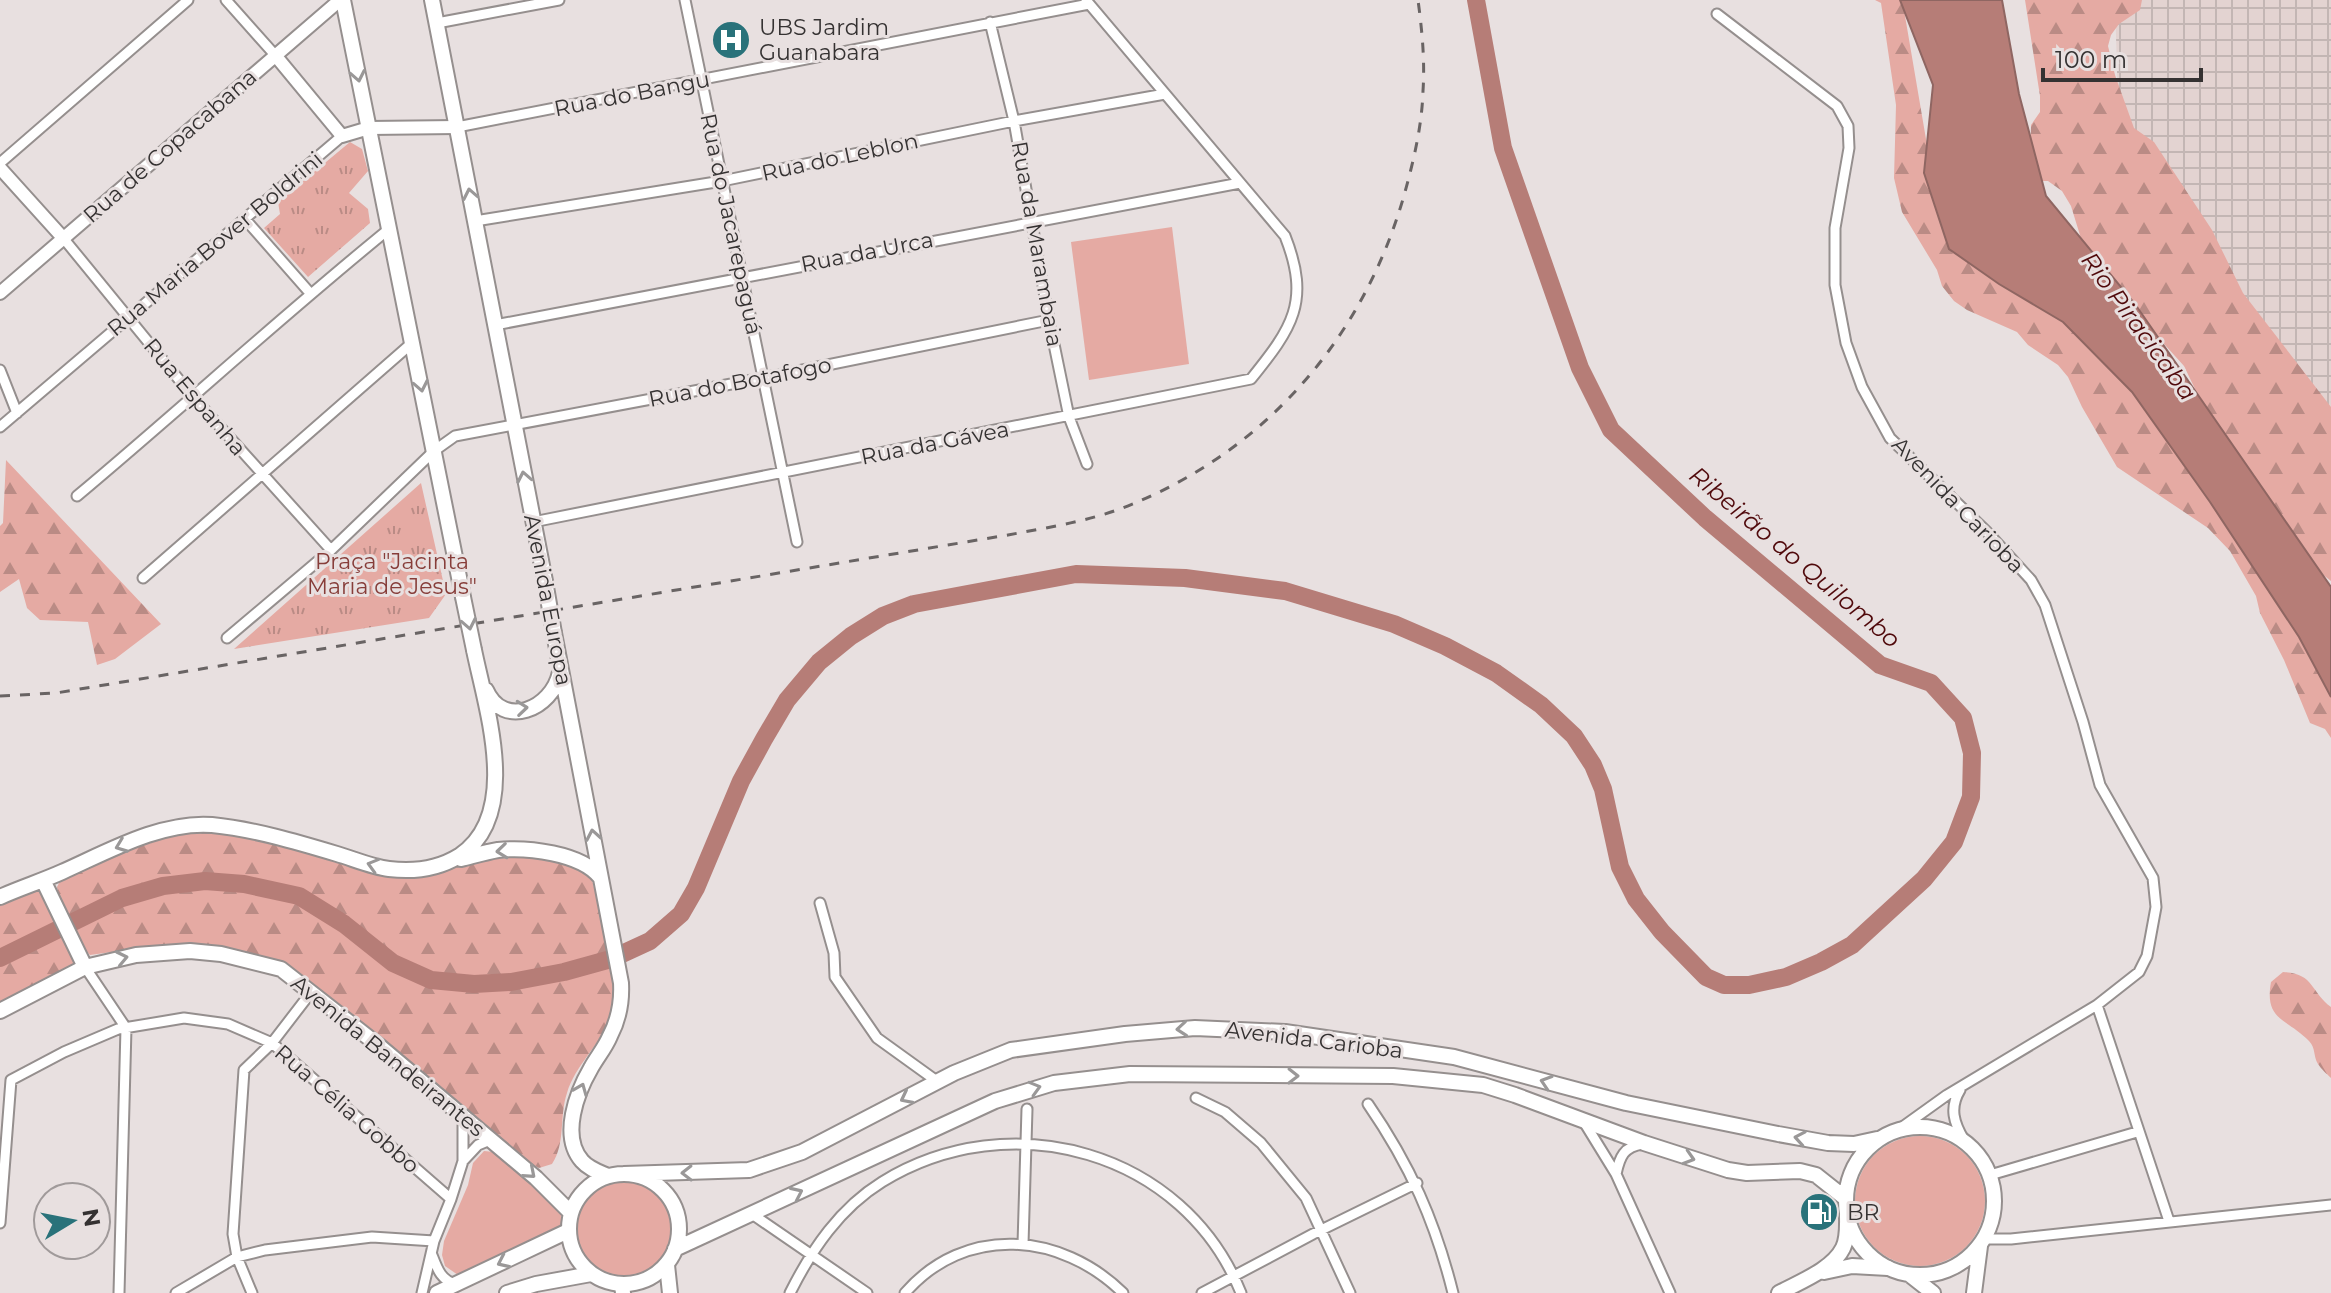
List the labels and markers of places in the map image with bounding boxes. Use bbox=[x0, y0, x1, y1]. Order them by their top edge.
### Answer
place label: UBS Jardim Guanabara bbox=[759, 14, 889, 66]
hospital icon: UBS Jardim Guanabara bbox=[710, 19, 752, 61]
fuel station icon: BR bbox=[1798, 1191, 1840, 1233]
place label: BR bbox=[1847, 1199, 1880, 1226]

